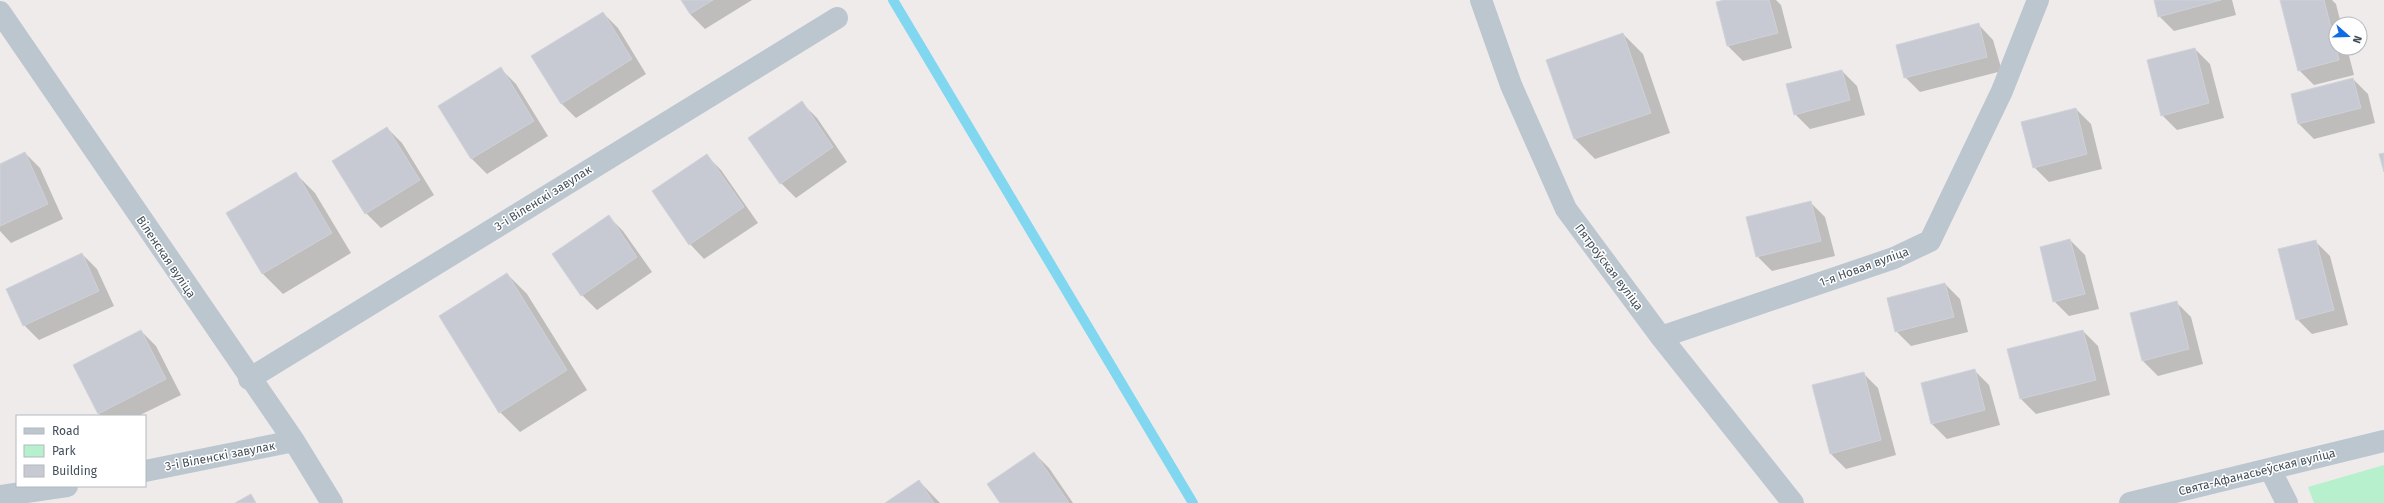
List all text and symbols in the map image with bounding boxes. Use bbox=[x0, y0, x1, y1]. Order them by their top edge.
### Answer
north arrow bbox=[2328, 16, 2368, 56]
text: N bbox=[2350, 34, 2364, 45]
street label: 3-і Віленскі завулак bbox=[492, 162, 595, 234]
street label: Віленская вуліца bbox=[133, 213, 199, 301]
street label: Пятроўская вуліца bbox=[1572, 221, 1646, 313]
street label: 1-я Новая вуліца bbox=[1817, 244, 1911, 290]
legend bbox=[16, 415, 146, 487]
text: Road bbox=[52, 424, 80, 438]
street label: 3-і Віленскі завулак bbox=[164, 438, 277, 474]
text: Park bbox=[52, 444, 76, 458]
street label: Свята-Афанасьеўская вуліца bbox=[2177, 446, 2337, 498]
text: Building bbox=[52, 464, 98, 478]

